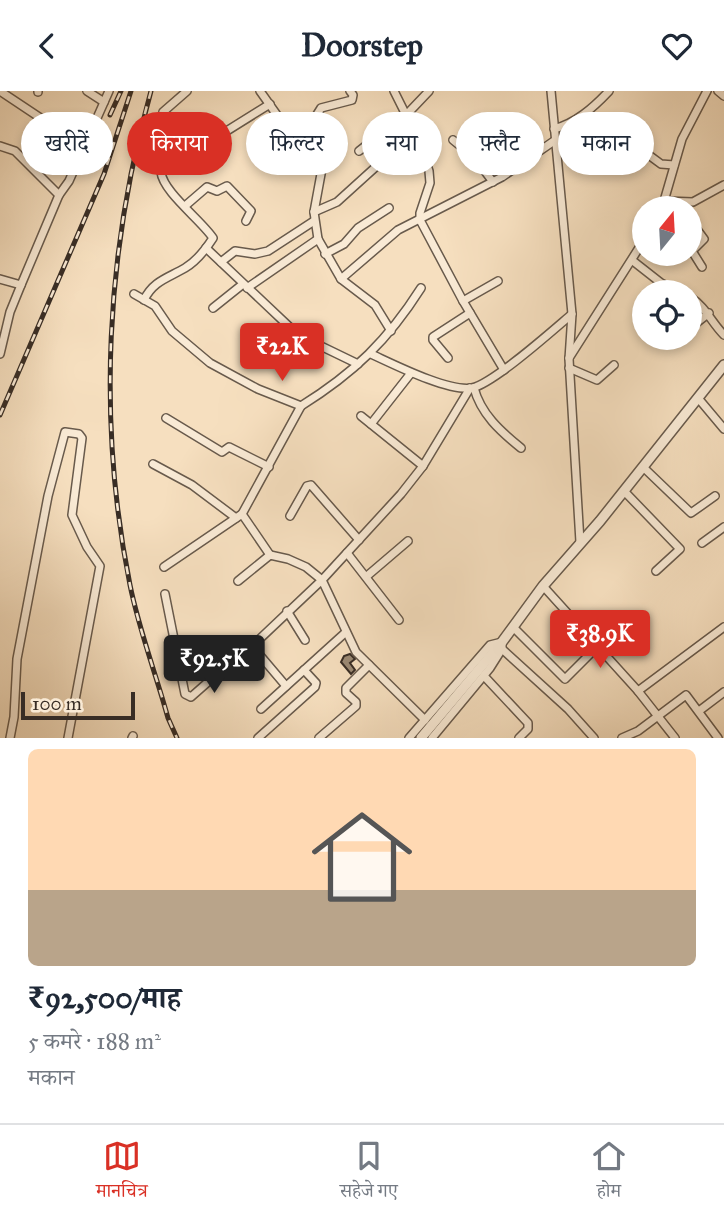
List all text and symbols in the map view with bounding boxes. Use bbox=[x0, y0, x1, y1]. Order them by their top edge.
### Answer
text: Doorstep bbox=[301, 26, 423, 65]
icon: back bbox=[28, 27, 66, 65]
icon: heart bbox=[658, 27, 696, 65]
chip: खरीदें bbox=[21, 112, 113, 175]
chip: किराया bbox=[127, 112, 232, 175]
chip: फ़िल्टर bbox=[246, 112, 348, 175]
chip: नया bbox=[362, 112, 442, 175]
chip: फ़्लैट bbox=[456, 112, 544, 175]
chip: मकान bbox=[558, 112, 654, 175]
north arrow bbox=[632, 196, 702, 266]
map controls bbox=[632, 196, 702, 350]
button: locate bbox=[632, 280, 702, 350]
pin: ₹22K bbox=[241, 323, 323, 383]
text: ₹22K bbox=[256, 332, 308, 360]
pin: ₹38.9K bbox=[543, 611, 657, 670]
text: ₹38.9K bbox=[566, 619, 634, 647]
pin: ₹92.5K bbox=[157, 635, 271, 695]
text: ₹92.5K bbox=[180, 644, 248, 672]
scale bar bbox=[21, 689, 135, 721]
text: 100 m bbox=[32, 692, 82, 715]
icon: home bbox=[299, 794, 425, 920]
text: ₹92,500/माह bbox=[28, 980, 181, 1016]
text: 5 कमरे · 188 m² bbox=[28, 1027, 161, 1055]
text: मकान bbox=[28, 1063, 75, 1091]
tab: मानचित्र bbox=[96, 1137, 148, 1209]
tab: सहेजे गए bbox=[340, 1137, 398, 1209]
tab: होम bbox=[590, 1137, 628, 1209]

